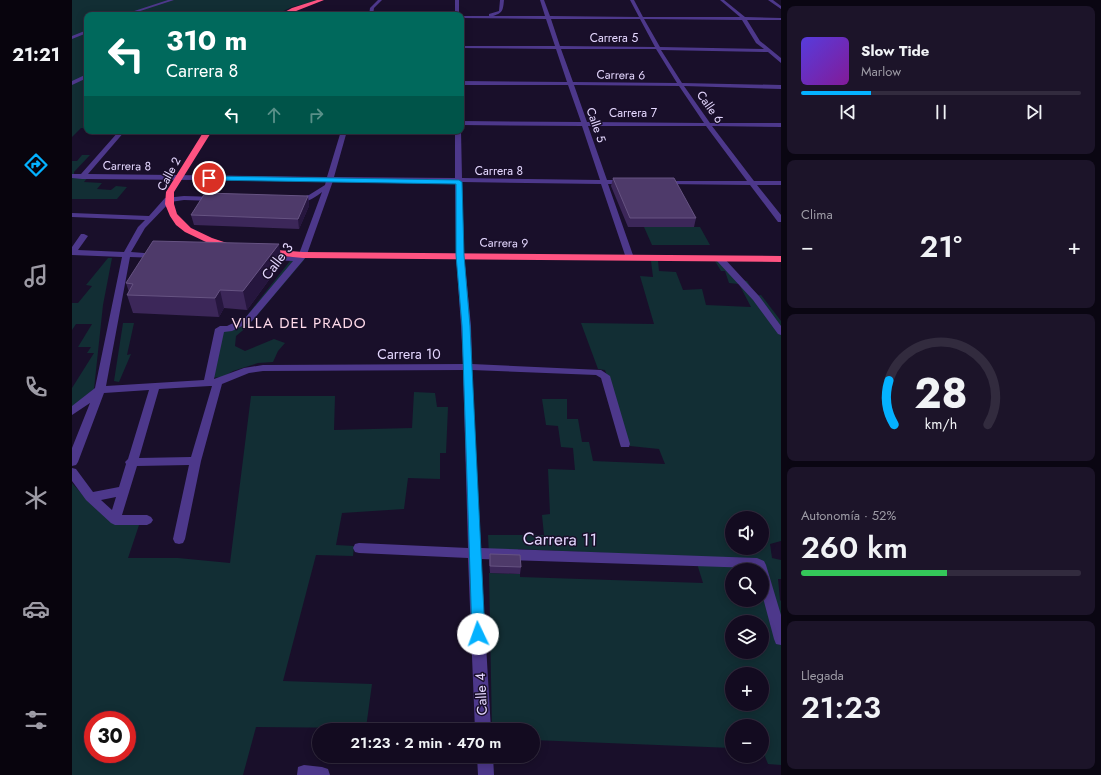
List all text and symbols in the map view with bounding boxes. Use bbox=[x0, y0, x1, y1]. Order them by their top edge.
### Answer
text: 310 m bbox=[166, 20, 248, 61]
icon: left bbox=[100, 28, 152, 80]
street label: Carrera 5 bbox=[590, 29, 638, 47]
text: Slow Tide bbox=[861, 40, 929, 62]
text: 21:21 bbox=[12, 42, 60, 68]
text: Carrera 8 bbox=[166, 58, 238, 84]
text: Marlow bbox=[861, 62, 901, 81]
street label: Carrera 6 bbox=[597, 66, 646, 84]
street label: Calle 6 bbox=[692, 87, 728, 127]
icon: previous bbox=[837, 101, 859, 123]
icon: pause bbox=[930, 101, 952, 123]
icon: next bbox=[1023, 101, 1045, 123]
icon: left bbox=[221, 104, 243, 126]
icon: ahead bbox=[263, 104, 285, 126]
icon: right bbox=[305, 104, 327, 126]
street label: Carrera 7 bbox=[609, 104, 658, 122]
street label: Calle 5 bbox=[582, 105, 610, 145]
icon: directions bbox=[22, 151, 50, 179]
street label: Calle 2 bbox=[153, 154, 186, 194]
street label: Carrera 8 bbox=[103, 157, 151, 175]
pin bbox=[192, 161, 226, 195]
street label: Carrera 8 bbox=[475, 162, 523, 180]
icon: arrive bbox=[198, 167, 220, 189]
text: Clima bbox=[801, 205, 833, 224]
text: 21° bbox=[920, 225, 962, 268]
text: − bbox=[801, 230, 814, 262]
text: + bbox=[1067, 230, 1081, 262]
street label: Carrera 9 bbox=[480, 234, 529, 252]
street label: Calle 3 bbox=[256, 238, 298, 284]
icon: music bbox=[22, 262, 50, 290]
district label: VILLA DEL PRADO bbox=[231, 312, 367, 334]
street label: Carrera 10 bbox=[377, 344, 441, 364]
text: 28 bbox=[914, 363, 968, 424]
icon: phone bbox=[22, 373, 50, 401]
text: km/h bbox=[925, 414, 957, 434]
icon: climate bbox=[22, 484, 50, 512]
text: Autonomía · 52% bbox=[801, 506, 896, 525]
map controls bbox=[725, 511, 769, 763]
button: sound bbox=[725, 511, 769, 555]
street label: Carrera 11 bbox=[523, 526, 597, 552]
text: 260 km bbox=[801, 526, 908, 569]
button: search bbox=[725, 563, 769, 607]
icon: car bbox=[22, 595, 50, 623]
position arrow bbox=[457, 613, 499, 655]
button: layers bbox=[725, 615, 769, 659]
text: Llegada bbox=[801, 666, 844, 685]
button: + bbox=[725, 667, 769, 711]
street label: Calle 4 bbox=[470, 672, 492, 716]
text: 21:23 bbox=[801, 686, 881, 729]
icon: filters bbox=[22, 706, 50, 734]
speed limit sign: 30 bbox=[84, 711, 136, 763]
button: − bbox=[725, 719, 769, 763]
text: 21:23 · 2 min · 470 m bbox=[351, 732, 501, 754]

